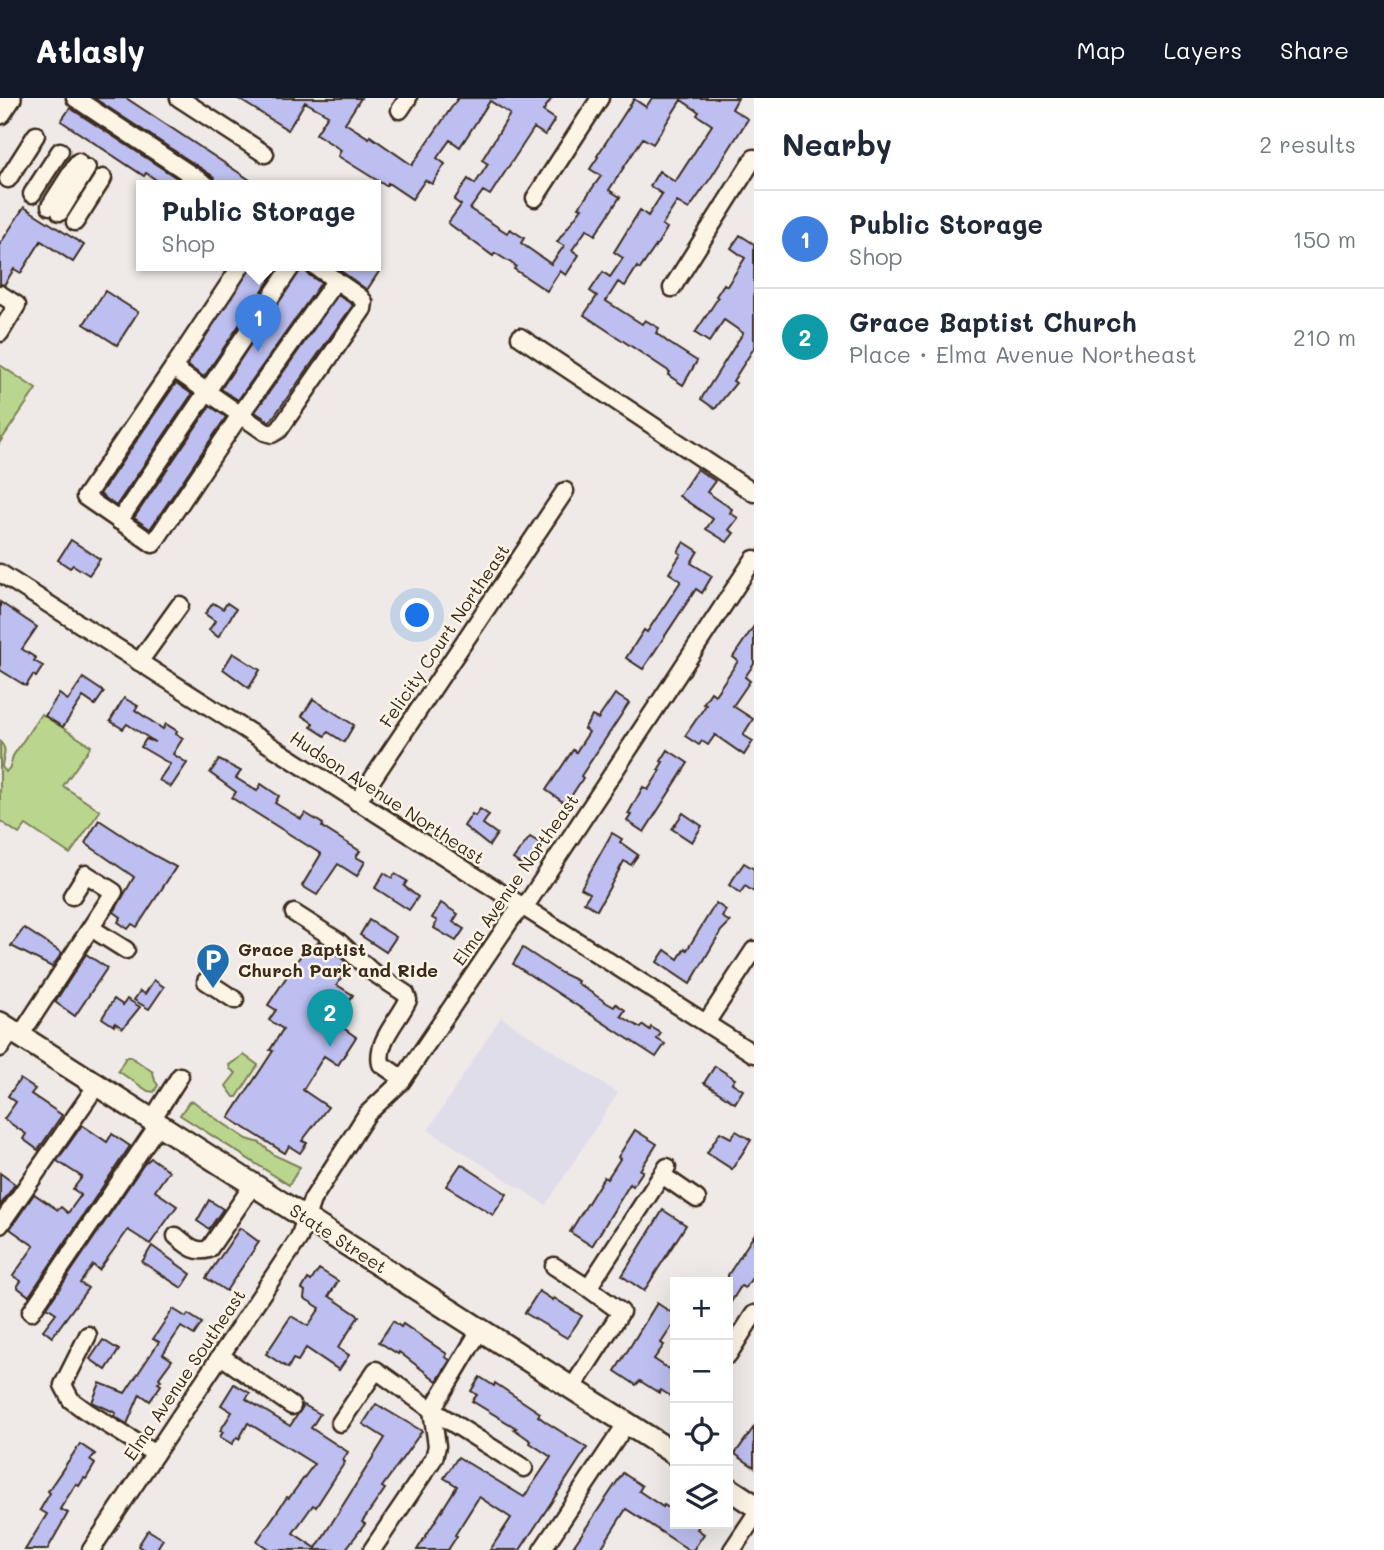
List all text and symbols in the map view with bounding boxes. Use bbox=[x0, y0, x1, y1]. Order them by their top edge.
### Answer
text: Atlasly bbox=[35, 28, 145, 71]
text: Map bbox=[1077, 34, 1125, 65]
text: Layers bbox=[1163, 34, 1242, 65]
text: Share bbox=[1280, 34, 1349, 65]
text: Nearby bbox=[782, 124, 892, 164]
text: 2 results bbox=[1259, 129, 1356, 159]
popup bbox=[136, 180, 381, 271]
text: Public Storage bbox=[161, 194, 356, 228]
text: Public Storage bbox=[849, 207, 1043, 241]
text: 1 bbox=[800, 224, 810, 254]
text: 150 m bbox=[1292, 224, 1356, 254]
text: Shop bbox=[161, 228, 215, 258]
text: Shop bbox=[849, 241, 903, 271]
pin: 1 bbox=[235, 294, 281, 352]
text: Grace Baptist Church bbox=[849, 305, 1137, 339]
text: 2 bbox=[799, 322, 811, 352]
text: 210 m bbox=[1293, 322, 1356, 352]
text: Place · Elma Avenue Northeast bbox=[849, 339, 1197, 369]
street label: Felicity Court Northeast bbox=[374, 539, 515, 732]
your location bbox=[400, 598, 434, 632]
street label: Hudson Avenue Northeast bbox=[286, 725, 489, 869]
street label: Elma Avenue Northeast bbox=[447, 789, 584, 970]
place label: Grace Baptist Church Park and Ride bbox=[238, 937, 438, 982]
parking icon: Grace Baptist Church Park and Ride bbox=[194, 941, 232, 990]
pin: 2 bbox=[307, 989, 353, 1047]
street label: State Street bbox=[285, 1198, 392, 1279]
map controls bbox=[670, 1277, 733, 1529]
button: + bbox=[670, 1277, 733, 1340]
street label: Elma Avenue Southeast bbox=[118, 1284, 251, 1465]
button: − bbox=[670, 1340, 733, 1403]
button: locate bbox=[670, 1403, 733, 1466]
button: layers bbox=[670, 1466, 733, 1529]

